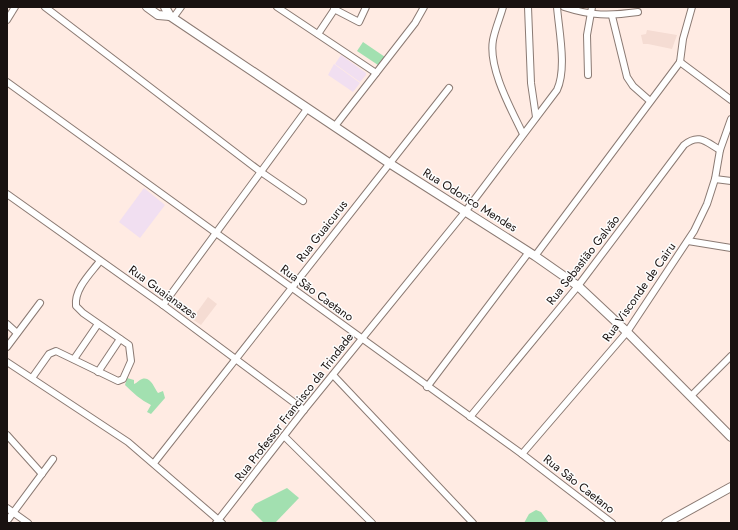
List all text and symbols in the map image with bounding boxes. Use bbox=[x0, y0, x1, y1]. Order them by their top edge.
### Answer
street label: Rua Odorico Mendes bbox=[419, 164, 521, 236]
street label: Rua Guaicurus bbox=[292, 196, 352, 266]
street label: Rua Sebastião Galvão bbox=[542, 211, 624, 309]
street label: Rua Visconde de Cairu bbox=[598, 239, 680, 345]
street label: Rua São Caetano bbox=[277, 260, 358, 326]
street label: Rua Guaianazes bbox=[125, 261, 201, 323]
street label: Rua Professor Francisco da Trindade bbox=[230, 329, 358, 485]
street label: Rua São Caetano bbox=[539, 450, 619, 518]

